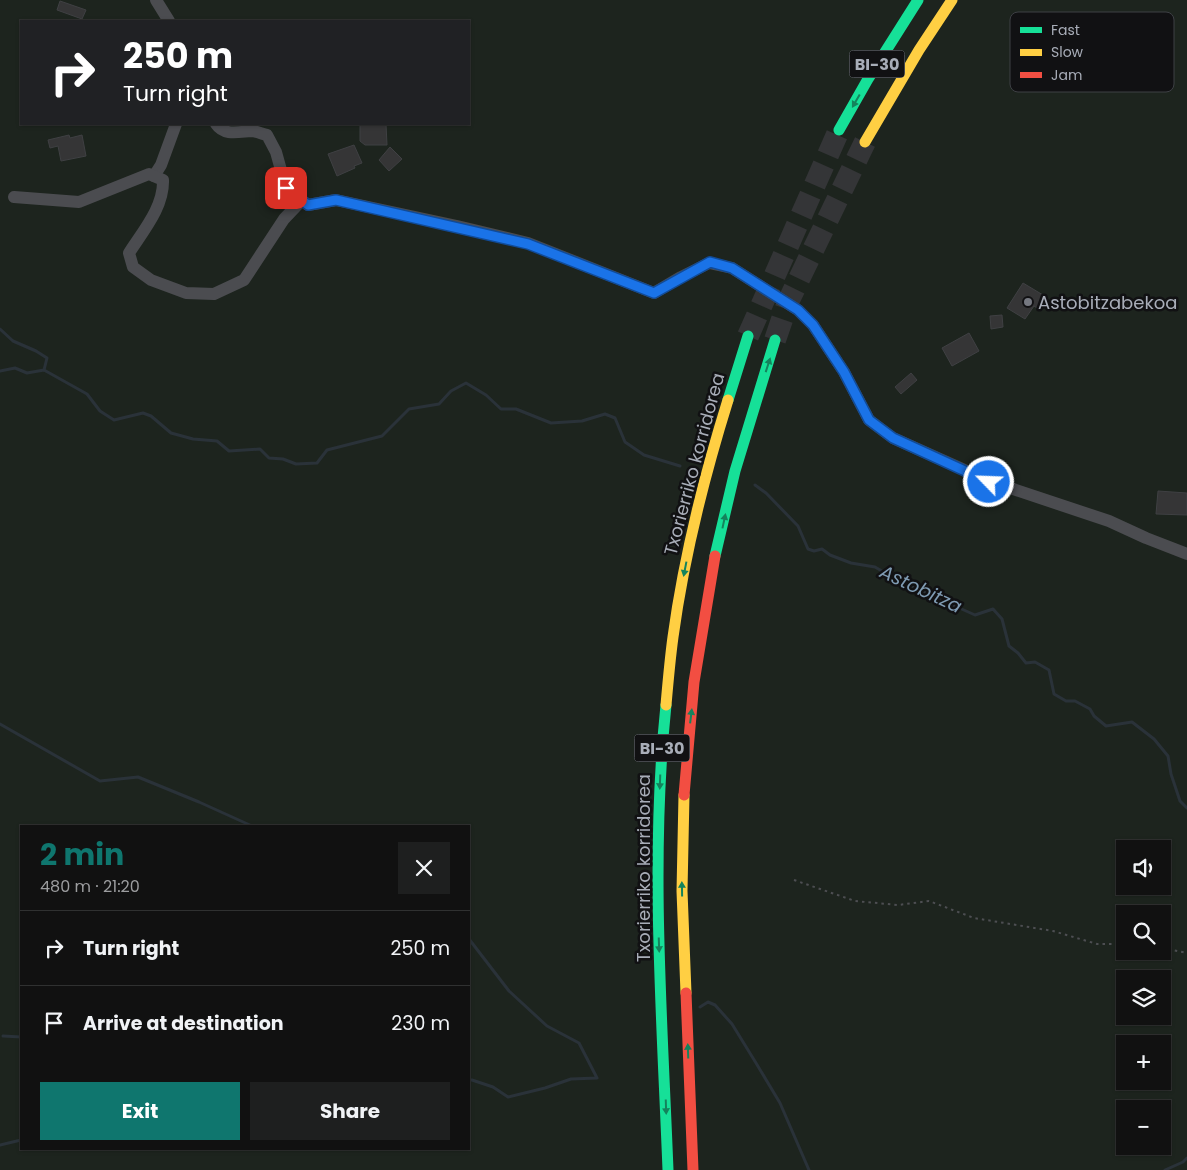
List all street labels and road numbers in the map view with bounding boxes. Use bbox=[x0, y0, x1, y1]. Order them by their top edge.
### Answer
road number: BI-30 bbox=[850, 51, 904, 78]
street label: Txorierriko korridorea bbox=[658, 370, 730, 558]
road number: BI-30 bbox=[634, 734, 690, 761]
street label: Txorierriko korridorea bbox=[631, 774, 656, 962]

